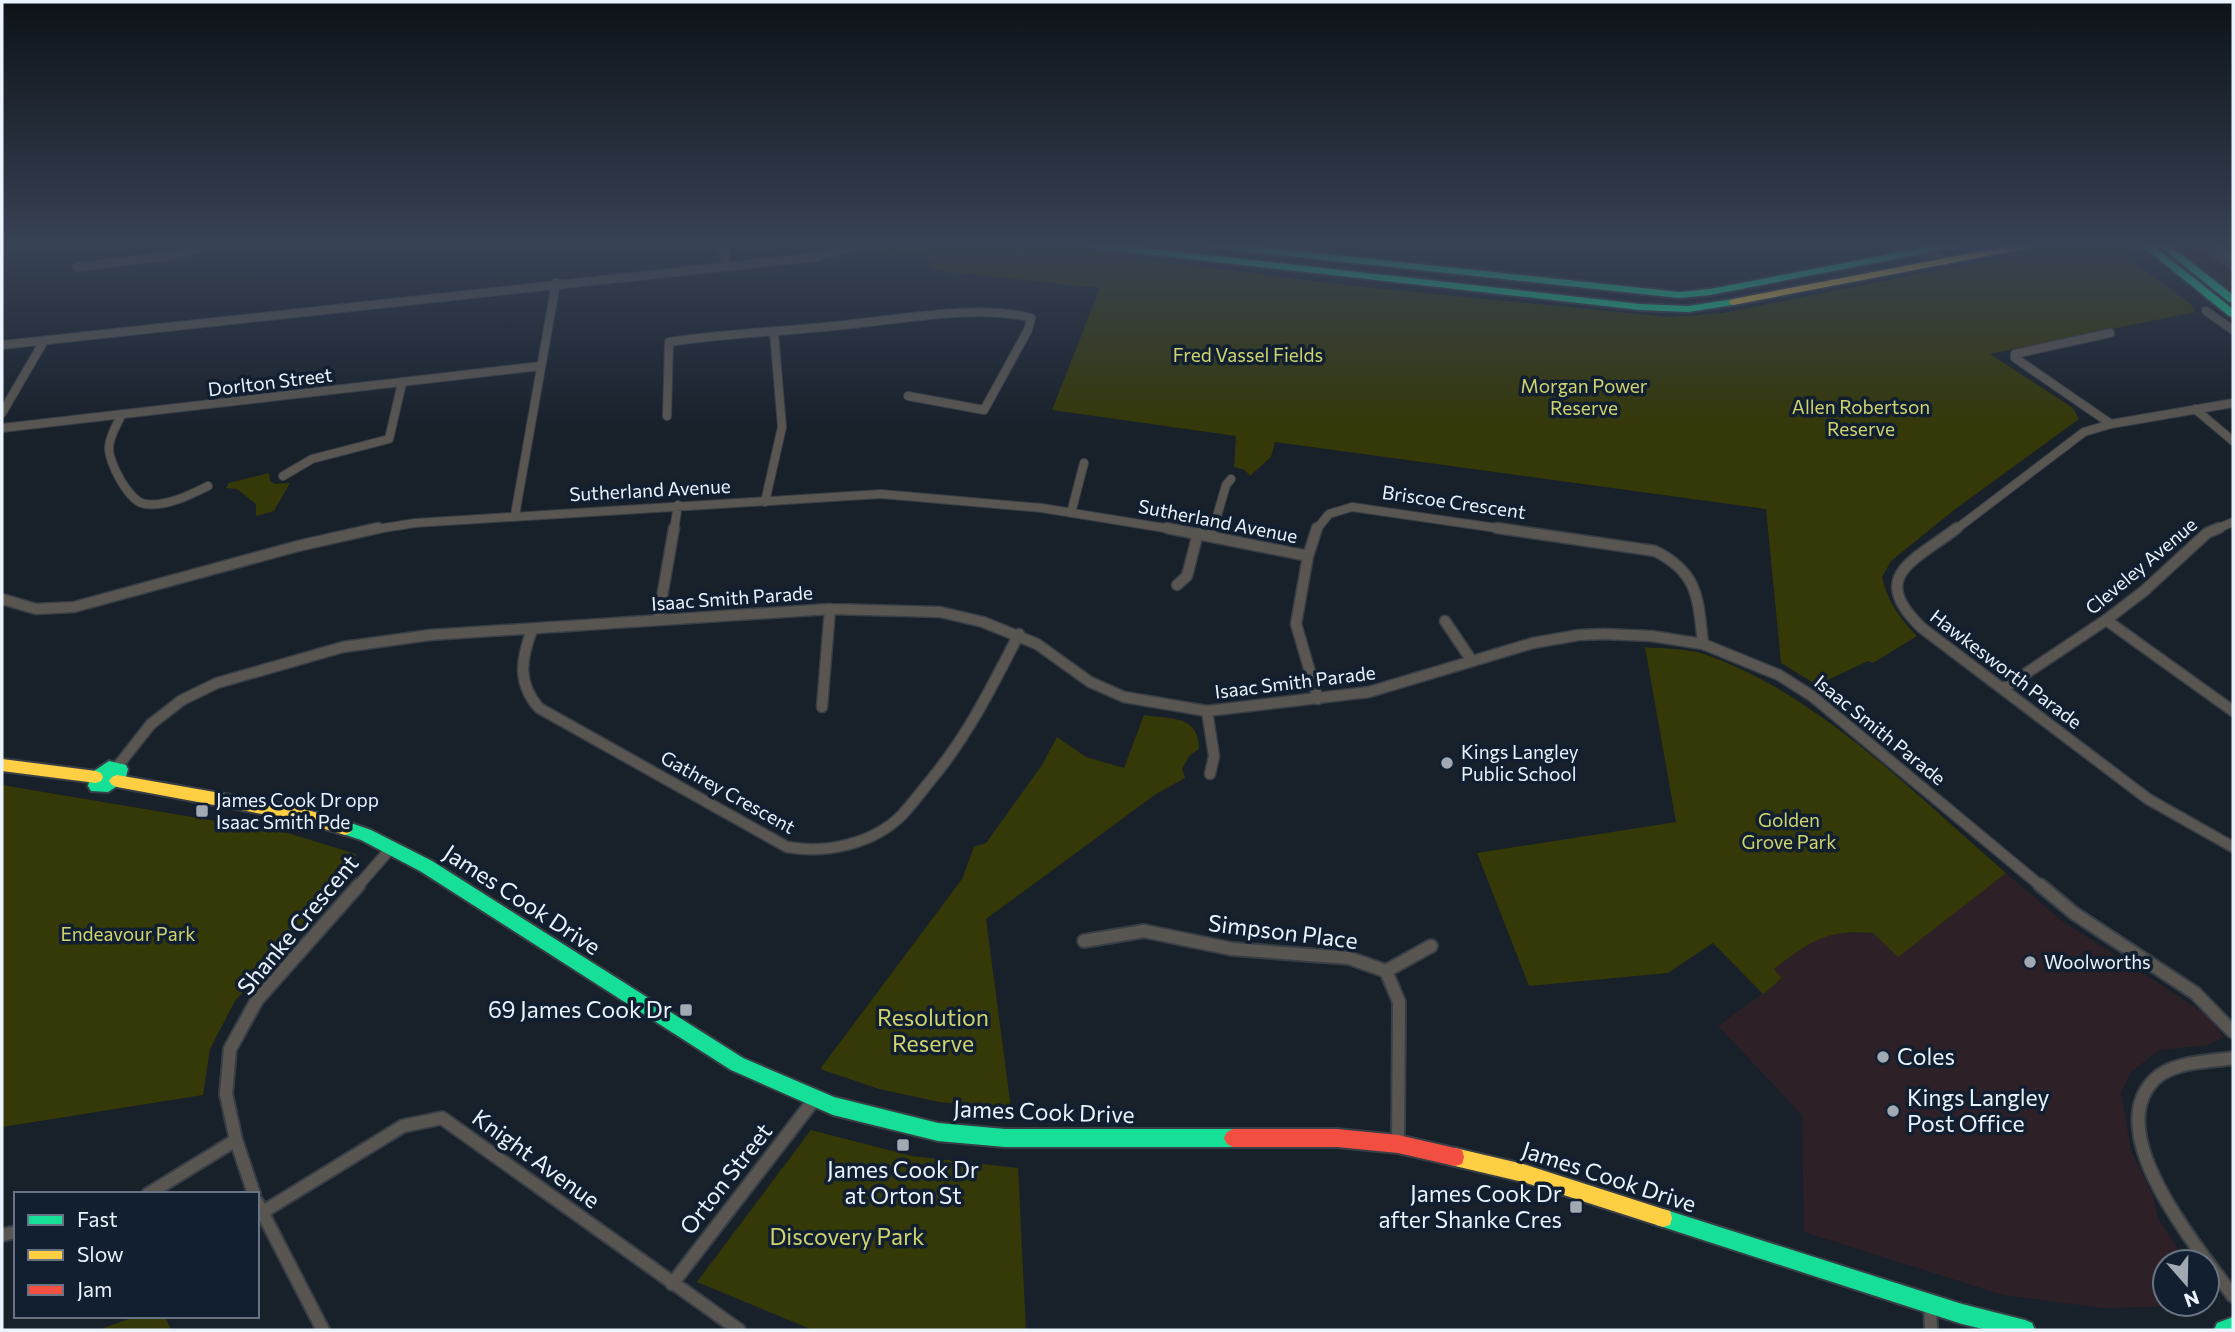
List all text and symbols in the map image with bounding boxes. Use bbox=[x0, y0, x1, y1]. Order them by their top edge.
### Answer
park label: Fred Vassel Fields bbox=[1173, 343, 1323, 366]
street label: Dorlton Street bbox=[207, 362, 334, 401]
park label: Morgan Power Reserve bbox=[1521, 374, 1648, 419]
park label: Allen Robertson Reserve bbox=[1792, 395, 1930, 440]
street label: Sutherland Avenue bbox=[569, 474, 731, 505]
street label: Briscoe Crescent bbox=[1381, 480, 1528, 523]
street label: Sutherland Avenue bbox=[1137, 494, 1300, 547]
street label: Cleveley Avenue bbox=[2080, 512, 2201, 619]
street label: Isaac Smith Parade bbox=[650, 580, 814, 615]
street label: Hawkesworth Parade bbox=[1926, 604, 2087, 733]
street label: Isaac Smith Parade bbox=[1213, 660, 1377, 703]
street label: Isaac Smith Parade bbox=[1810, 670, 1950, 790]
place label: Kings Langley Public School bbox=[1461, 740, 1579, 785]
street label: Gathrey Crescent bbox=[657, 745, 800, 838]
marker: Kings Langley Public School bbox=[1439, 755, 1455, 771]
place label: James Cook Dr opp Isaac Smith Pde bbox=[216, 788, 379, 833]
marker: James Cook Dr opp Isaac Smith Pde bbox=[194, 803, 210, 819]
park label: Golden Grove Park bbox=[1741, 808, 1837, 853]
street label: James Cook Drive bbox=[439, 838, 606, 960]
street label: Shanke Crescent bbox=[231, 849, 364, 1000]
street label: Simpson Place bbox=[1207, 908, 1359, 954]
park label: Endeavour Park bbox=[60, 922, 196, 945]
place label: Woolworths bbox=[2044, 950, 2151, 973]
marker: Woolworths bbox=[2022, 954, 2038, 970]
place label: 69 James Cook Dr bbox=[488, 995, 672, 1023]
marker: 69 James Cook Dr bbox=[678, 1002, 694, 1018]
park label: Resolution Reserve bbox=[877, 1003, 989, 1057]
place label: Coles bbox=[1897, 1042, 1955, 1070]
marker: Coles bbox=[1875, 1049, 1891, 1065]
place label: Kings Langley Post Office bbox=[1907, 1083, 2049, 1137]
street label: James Cook Drive bbox=[953, 1094, 1135, 1128]
street label: Knight Avenue bbox=[467, 1103, 606, 1214]
marker: Kings Langley Post Office bbox=[1885, 1103, 1901, 1119]
street label: Orton Street bbox=[673, 1117, 777, 1240]
street label: James Cook Drive bbox=[1519, 1135, 1700, 1217]
marker: James Cook Dr at Orton St bbox=[895, 1137, 911, 1153]
place label: James Cook Dr at Orton St bbox=[827, 1155, 979, 1209]
place label: James Cook Dr after Shanke Cres bbox=[1378, 1179, 1562, 1233]
legend bbox=[14, 1192, 259, 1318]
marker: James Cook Dr after Shanke Cres bbox=[1568, 1199, 1584, 1215]
text: Fast bbox=[77, 1206, 118, 1231]
park label: Discovery Park bbox=[769, 1222, 925, 1250]
text: Slow bbox=[77, 1241, 124, 1266]
north arrow bbox=[2151, 1248, 2221, 1318]
text: Jam bbox=[77, 1276, 112, 1301]
text: N bbox=[2181, 1286, 2203, 1313]

